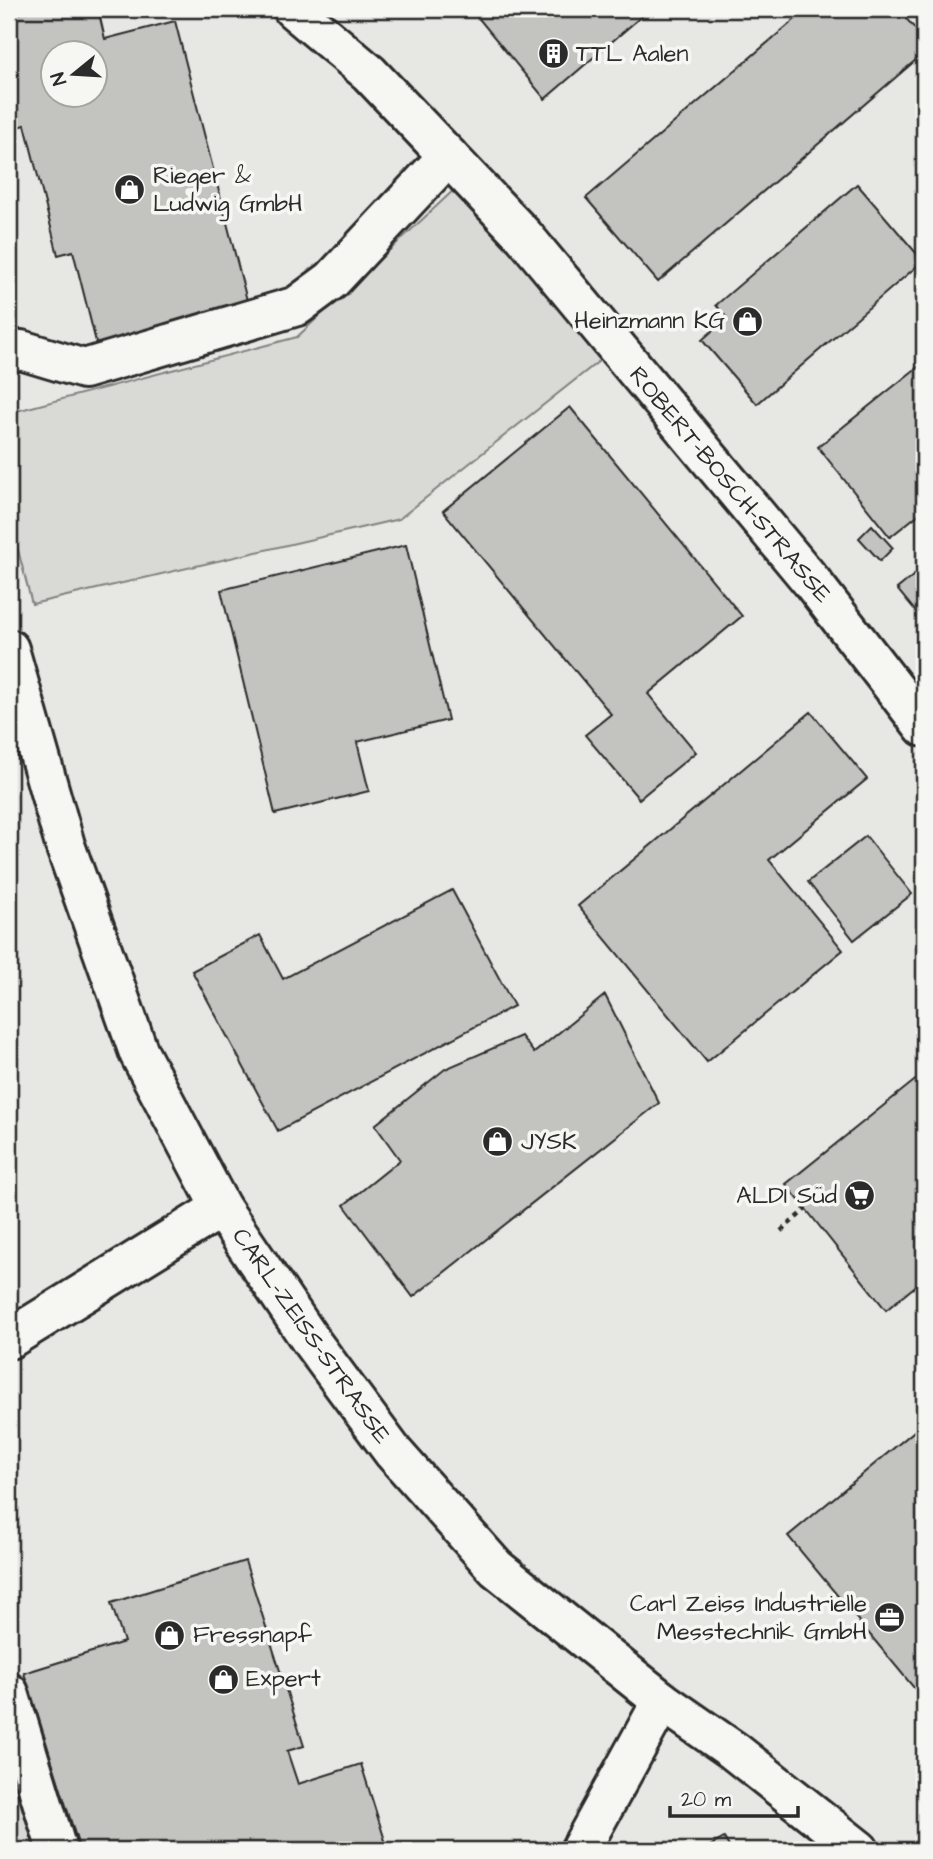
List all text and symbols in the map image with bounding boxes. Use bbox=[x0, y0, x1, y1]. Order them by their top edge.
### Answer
building icon: TTL Aalen bbox=[536, 37, 570, 71]
place label: TTL Aalen bbox=[576, 37, 688, 71]
north arrow bbox=[38, 38, 108, 108]
text: N bbox=[45, 69, 74, 89]
place label: Rieger & Ludwig GmbH bbox=[153, 159, 302, 222]
shop icon: Rieger & Ludwig GmbH bbox=[113, 173, 147, 207]
place label: Heinzmann KG bbox=[574, 304, 725, 338]
shop icon: Heinzmann KG bbox=[731, 304, 765, 338]
street label: ROBERT-BOSCH-STRASSE bbox=[621, 359, 839, 611]
shop icon: JYSK bbox=[481, 1125, 515, 1159]
place label: JYSK bbox=[521, 1125, 577, 1159]
place label: ALDI Süd bbox=[736, 1179, 837, 1213]
supermarket icon: ALDI Süd bbox=[843, 1179, 877, 1213]
street label: CARL-ZEISS-STRASSE bbox=[224, 1221, 398, 1451]
place label: Carl Zeiss Industrielle Messtechnik GmbH bbox=[630, 1587, 867, 1649]
office icon: Carl Zeiss Industrielle Messtechnik GmbH bbox=[873, 1601, 907, 1635]
shop icon: Fressnapf bbox=[153, 1618, 187, 1652]
place label: Fressnapf bbox=[193, 1618, 313, 1652]
shop icon: Expert bbox=[206, 1662, 240, 1696]
place label: Expert bbox=[246, 1662, 321, 1696]
scale bar bbox=[670, 1775, 798, 1819]
text: 20 m bbox=[681, 1785, 732, 1814]

